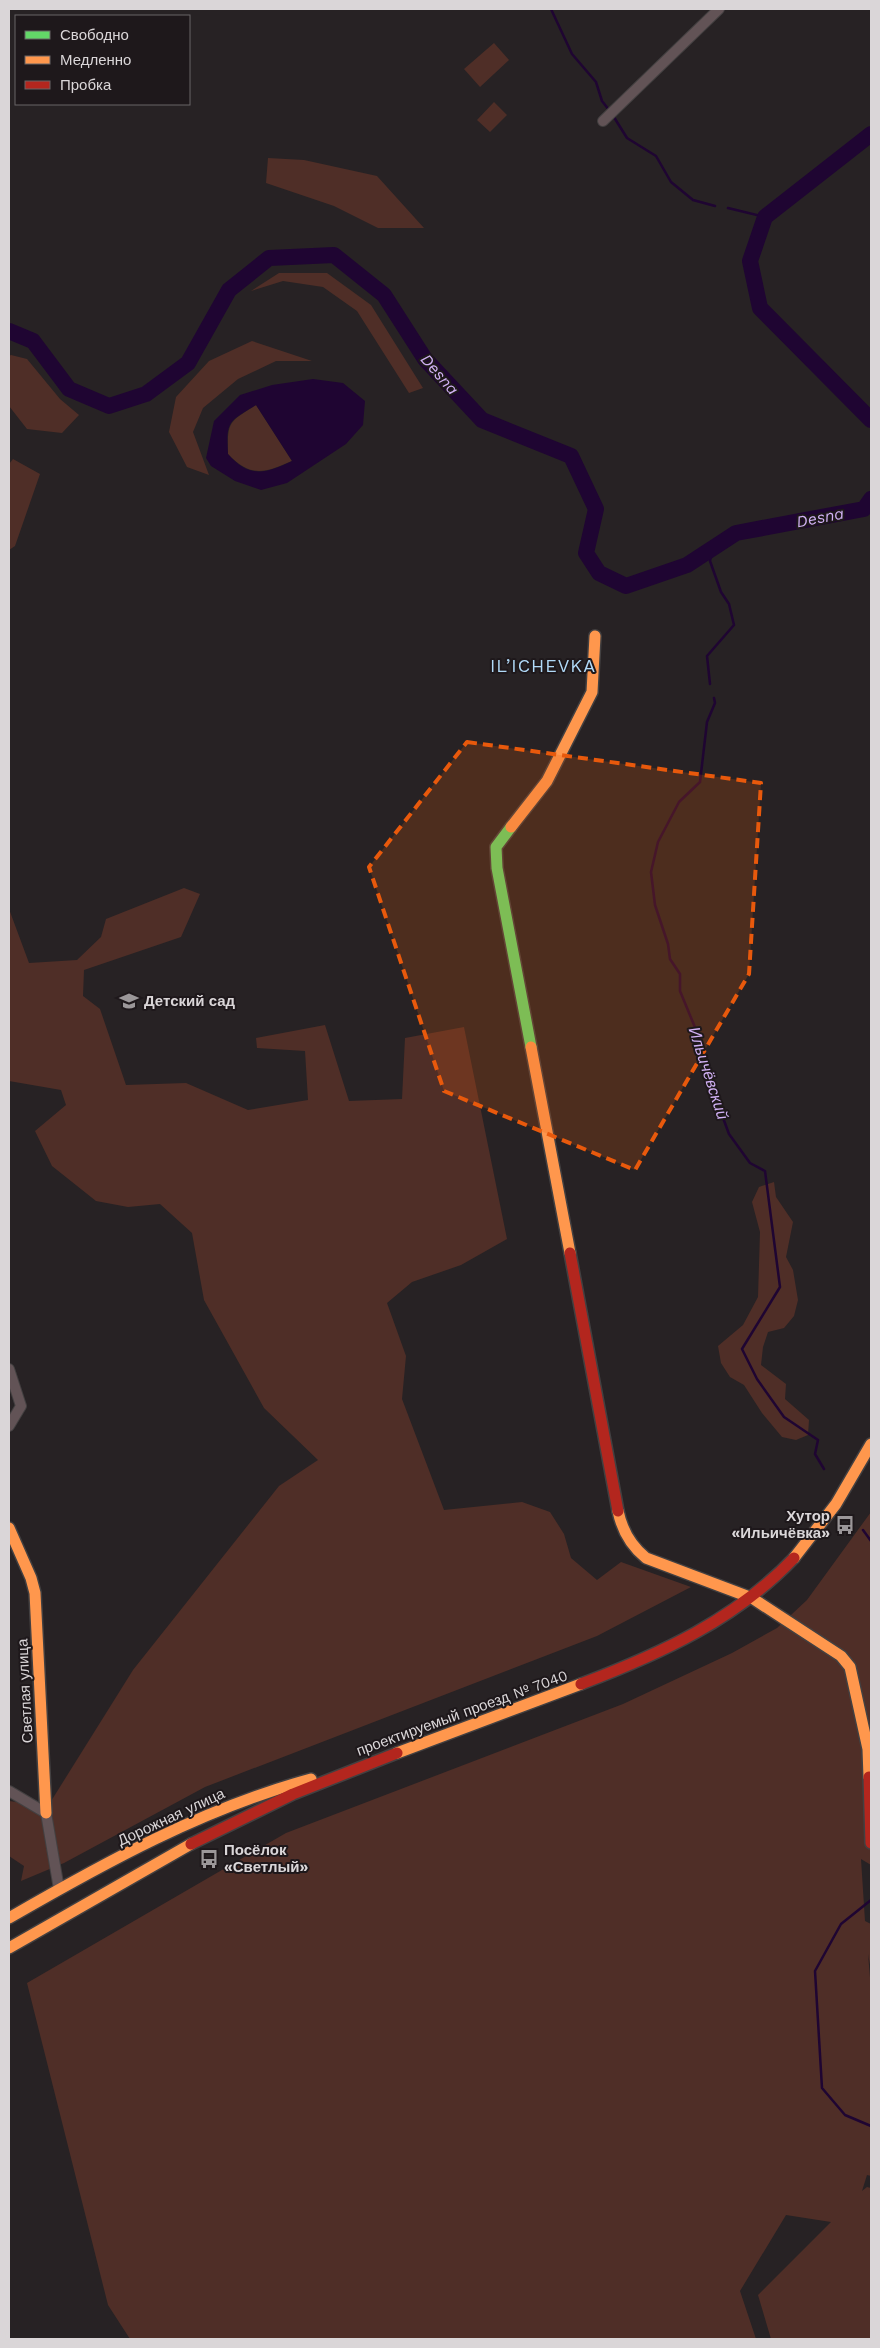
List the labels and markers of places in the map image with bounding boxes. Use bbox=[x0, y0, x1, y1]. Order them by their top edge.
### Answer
school or university icon: Детский сад bbox=[118, 990, 140, 1012]
place label: Детский сад bbox=[144, 992, 236, 1010]
place label: Хутор «Ильичёвка» bbox=[732, 1507, 830, 1542]
bus stop icon: Хутор «Ильичёвка» bbox=[834, 1514, 856, 1536]
place label: Посёлок «Светлый» bbox=[224, 1841, 308, 1876]
bus stop icon: Посёлок «Светлый» bbox=[198, 1848, 220, 1870]

